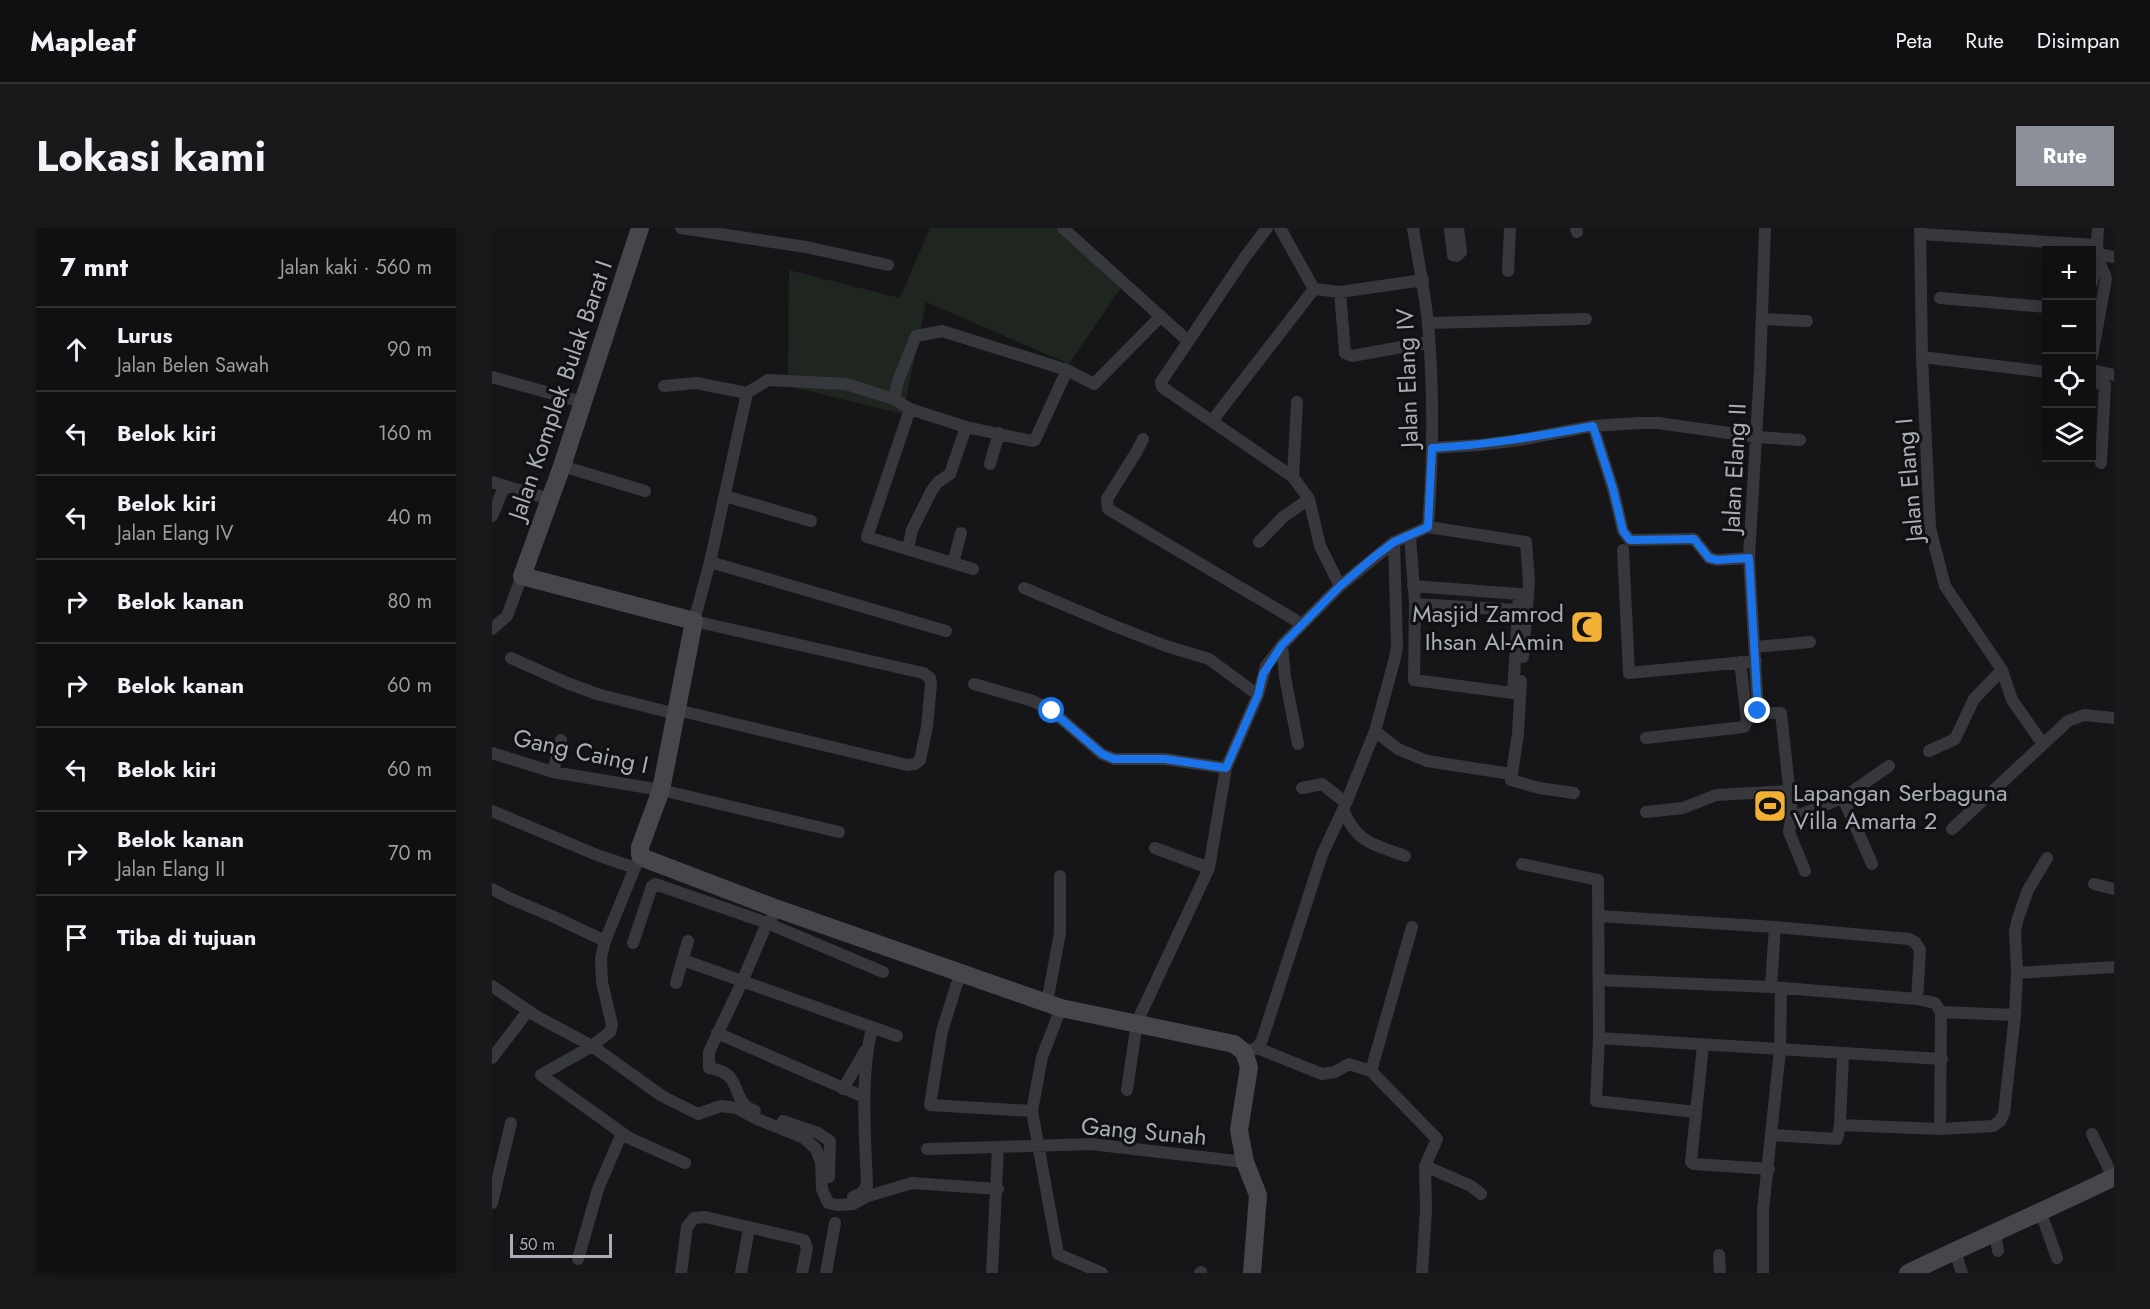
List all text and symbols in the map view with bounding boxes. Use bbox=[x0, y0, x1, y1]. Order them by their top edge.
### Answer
text: Mapleaf bbox=[30, 21, 136, 62]
text: Peta bbox=[1895, 26, 1932, 56]
text: Rute bbox=[1965, 26, 2004, 56]
text: Disimpan bbox=[2037, 26, 2120, 56]
text: Lokasi kami bbox=[36, 126, 266, 187]
button: Rute bbox=[2016, 126, 2114, 186]
map controls bbox=[2042, 246, 2096, 462]
button: + bbox=[2042, 246, 2096, 300]
text: 7 mnt bbox=[60, 248, 128, 286]
text: Jalan kaki · 560 m bbox=[280, 253, 432, 282]
street label: Jalan Komplek Bulak Barat I bbox=[498, 255, 621, 527]
button: − bbox=[2042, 300, 2096, 354]
street label: Jalan Elang IV bbox=[1387, 307, 1427, 451]
text: Lurus bbox=[117, 319, 173, 351]
icon: ahead bbox=[60, 333, 93, 366]
text: 90 m bbox=[387, 335, 432, 364]
text: Jalan Belen Sawah bbox=[117, 351, 269, 380]
button: locate bbox=[2042, 354, 2096, 408]
street label: Jalan Elang II bbox=[1713, 402, 1755, 537]
button: layers bbox=[2042, 408, 2096, 462]
icon: left bbox=[60, 417, 93, 450]
text: Belok kiri bbox=[117, 417, 216, 449]
street label: Jalan Elang I bbox=[1886, 417, 1932, 546]
text: 160 m bbox=[378, 419, 432, 448]
text: Belok kiri bbox=[117, 487, 216, 519]
icon: left bbox=[60, 501, 93, 534]
text: 40 m bbox=[387, 503, 432, 532]
text: Jalan Elang IV bbox=[117, 519, 233, 548]
icon: right bbox=[60, 585, 93, 618]
text: Belok kanan bbox=[117, 585, 244, 617]
text: 80 m bbox=[387, 587, 432, 616]
place label: Masjid Zamrod Ihsan Al-Amin bbox=[1412, 596, 1564, 659]
mosque icon: Masjid Zamrod Ihsan Al-Amin bbox=[1569, 609, 1605, 645]
icon: right bbox=[60, 669, 93, 702]
text: Belok kanan bbox=[117, 669, 244, 701]
text: 60 m bbox=[387, 671, 432, 700]
route start bbox=[1038, 697, 1064, 723]
route end bbox=[1744, 697, 1770, 723]
street label: Gang Caing I bbox=[510, 720, 652, 782]
icon: left bbox=[60, 753, 93, 786]
text: Belok kiri bbox=[117, 753, 216, 785]
text: 60 m bbox=[387, 755, 432, 784]
place label: Lapangan Serbaguna Villa Amarta 2 bbox=[1793, 775, 2008, 838]
sports icon: Lapangan Serbaguna Villa Amarta 2 bbox=[1752, 788, 1788, 824]
text: Belok kanan bbox=[117, 823, 244, 855]
icon: right bbox=[60, 837, 93, 870]
text: 70 m bbox=[388, 839, 432, 868]
text: Jalan Elang II bbox=[117, 855, 225, 884]
icon: arrive bbox=[60, 921, 93, 954]
text: Tiba di tujuan bbox=[117, 921, 256, 953]
street label: Gang Sunah bbox=[1080, 1108, 1208, 1154]
scale bar bbox=[510, 1231, 612, 1258]
text: 50 m bbox=[519, 1233, 555, 1256]

